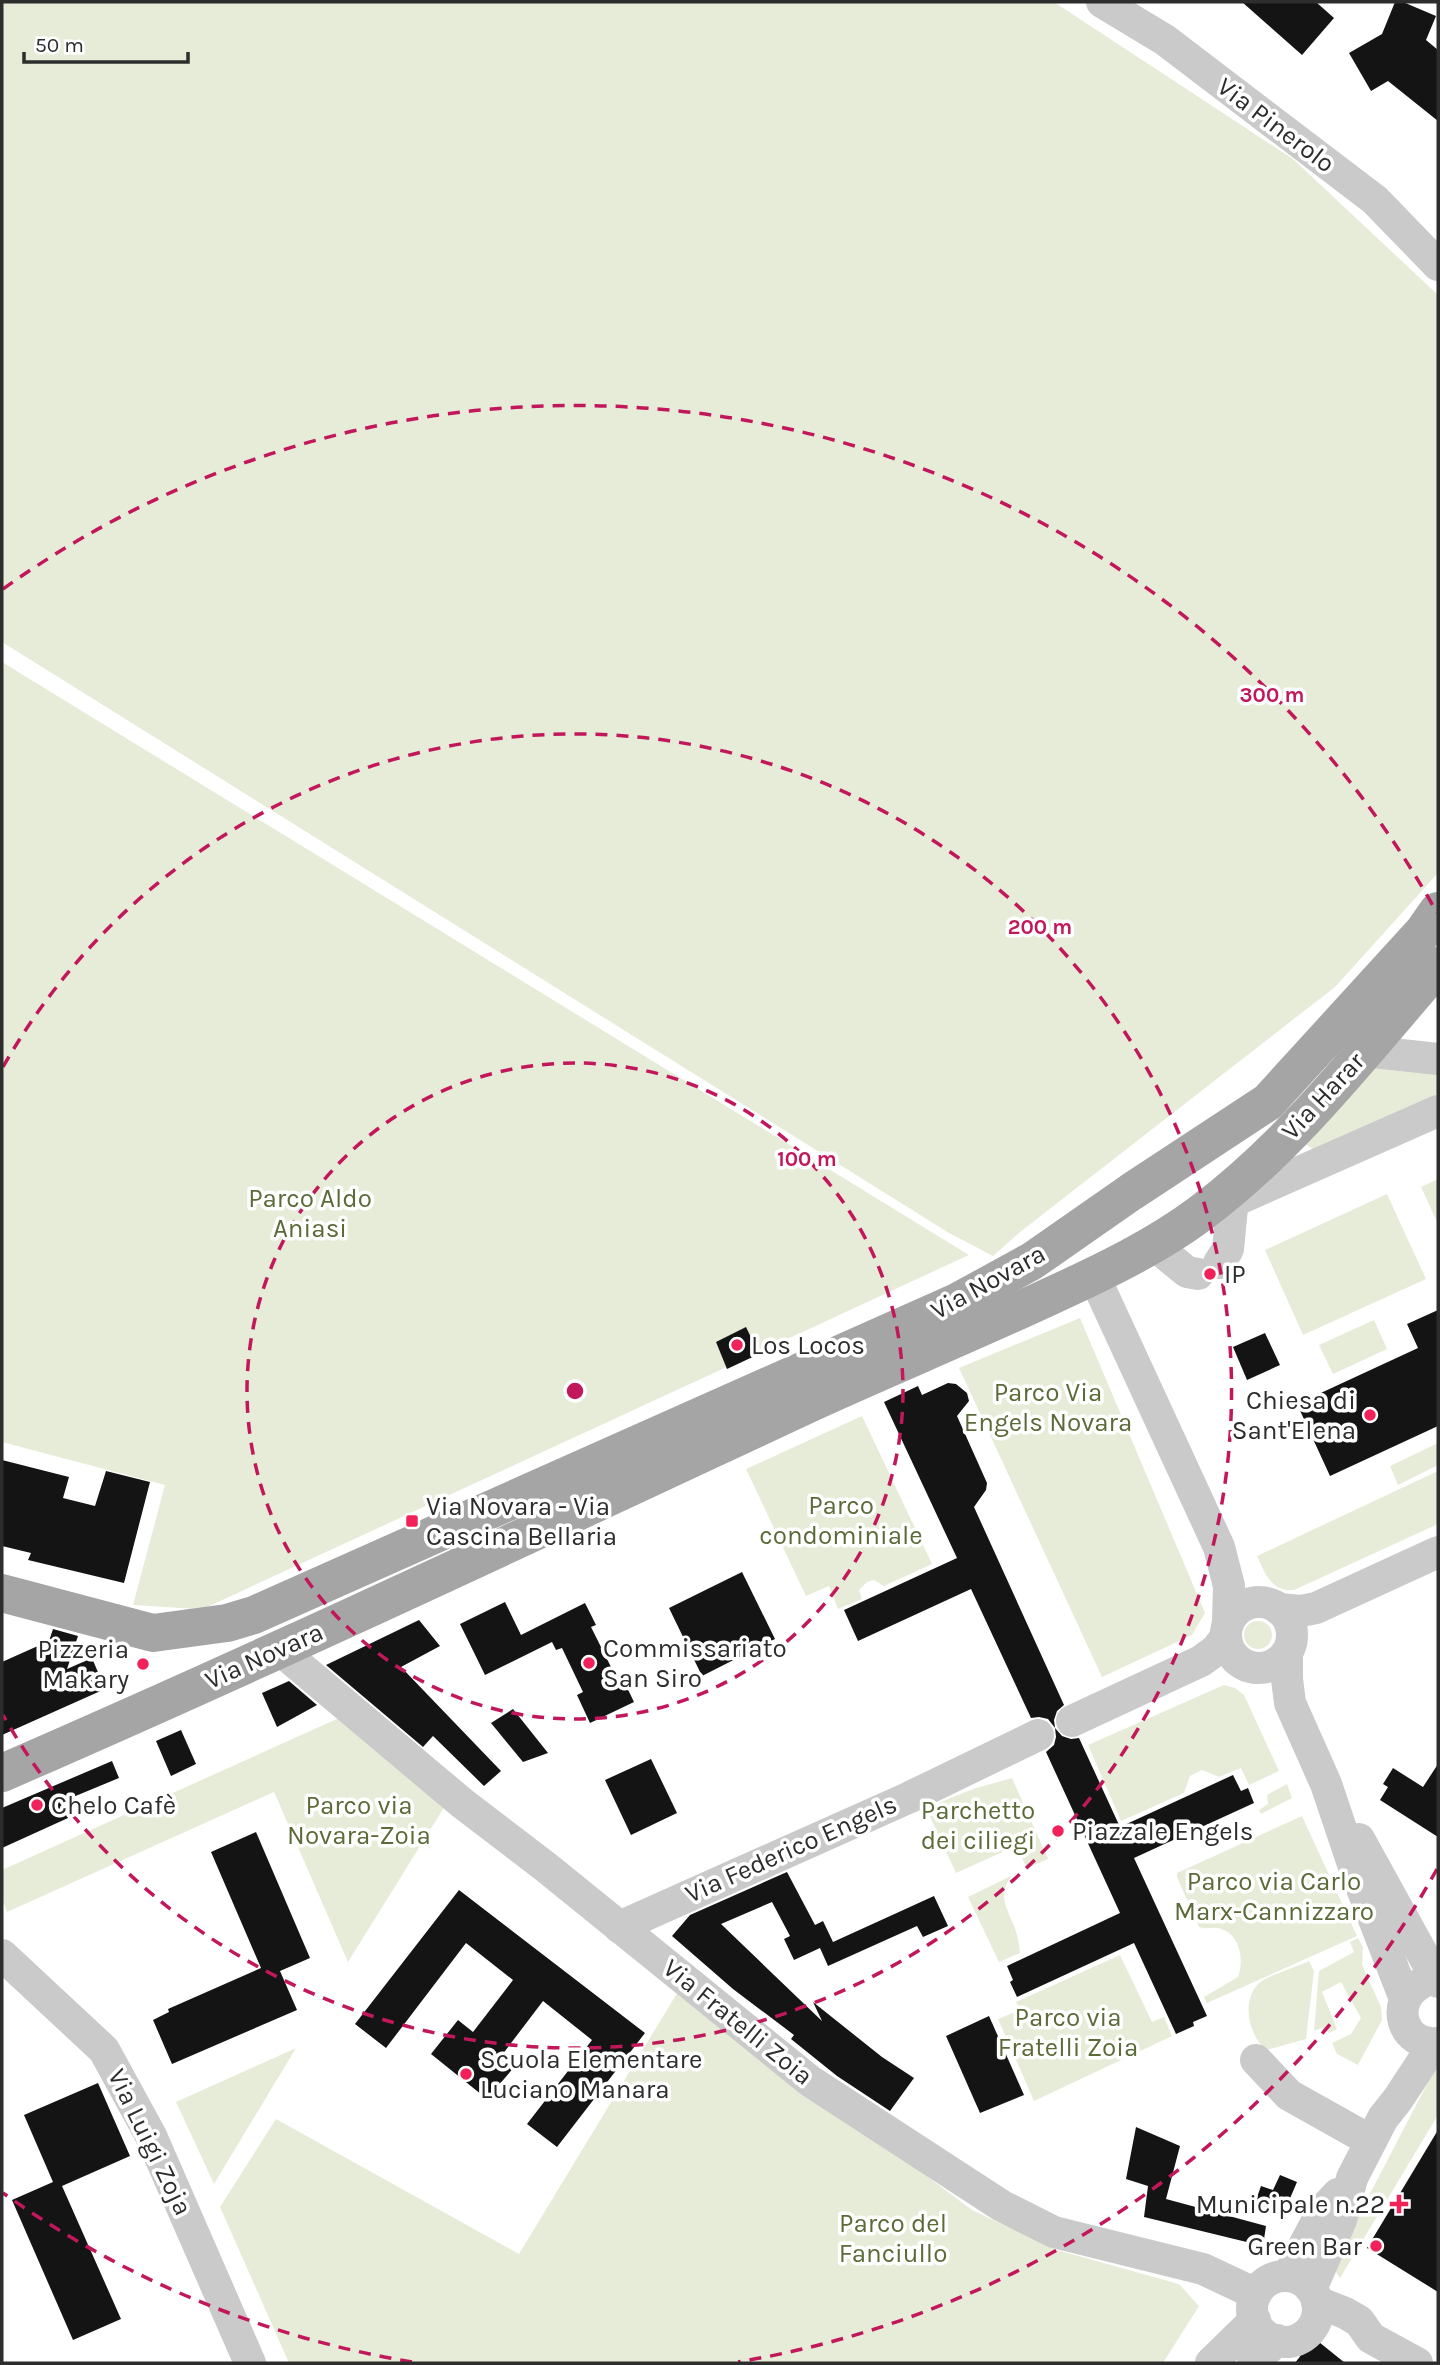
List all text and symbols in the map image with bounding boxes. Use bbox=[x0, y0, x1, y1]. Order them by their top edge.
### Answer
scale bar bbox=[24, 21, 189, 65]
text: 50 m bbox=[35, 33, 84, 57]
street label: Via Pinerolo bbox=[1211, 71, 1341, 179]
text: 300 m bbox=[1240, 683, 1304, 707]
text: 200 m bbox=[1008, 915, 1072, 939]
street label: Via Harar bbox=[1275, 1046, 1371, 1146]
text: 100 m bbox=[777, 1147, 837, 1171]
park label: Parco Aldo Aniasi bbox=[248, 1183, 372, 1244]
street label: Via Novara bbox=[925, 1238, 1051, 1326]
place label: IP bbox=[1224, 1259, 1246, 1290]
marker: IP bbox=[1202, 1266, 1218, 1282]
place label: Los Locos bbox=[751, 1330, 865, 1361]
marker: Los Locos bbox=[729, 1337, 745, 1353]
park label: Parco Via Engels Novara bbox=[964, 1377, 1132, 1438]
centre of rings bbox=[563, 1379, 587, 1403]
place label: Chiesa di Sant'Elena bbox=[1232, 1385, 1356, 1446]
marker: Chiesa di Sant'Elena bbox=[1362, 1407, 1378, 1423]
park label: Parco condominiale bbox=[759, 1490, 923, 1551]
place label: Via Novara - Via Cascina Bellaria bbox=[426, 1491, 617, 1552]
marker: Via Novara - Via Cascina Bellaria bbox=[404, 1513, 420, 1529]
street label: Via Novara bbox=[200, 1616, 328, 1696]
place label: Commissariato San Siro bbox=[603, 1633, 787, 1694]
place label: Pizzeria Makary bbox=[37, 1634, 129, 1695]
marker: Commissariato San Siro bbox=[581, 1655, 597, 1671]
marker: Pizzeria Makary bbox=[135, 1656, 151, 1672]
street label: Via Federico Engels bbox=[681, 1788, 901, 1910]
place label: Chelo Cafè bbox=[51, 1790, 176, 1821]
park label: Parco via Novara-Zoia bbox=[287, 1790, 431, 1851]
park label: Parchetto dei ciliegi bbox=[921, 1795, 1035, 1856]
marker: Chelo Cafè bbox=[29, 1797, 45, 1813]
place label: Piazzale Engels bbox=[1072, 1816, 1254, 1847]
marker: Piazzale Engels bbox=[1050, 1823, 1066, 1839]
park label: Parco via Carlo Marx-Cannizzaro bbox=[1174, 1866, 1374, 1927]
street label: Via Fratelli Zoia bbox=[657, 1952, 819, 2092]
park label: Parco via Fratelli Zoia bbox=[998, 2002, 1138, 2063]
place label: Scuola Elementare Luciano Manara bbox=[480, 2044, 702, 2105]
street label: Via Luigi Zoja bbox=[101, 2064, 199, 2220]
marker: Scuola Elementare Luciano Manara bbox=[458, 2066, 474, 2082]
place label: Municipale n.22 bbox=[1196, 2189, 1385, 2220]
marker: Municipale n.22 bbox=[1391, 2196, 1407, 2212]
park label: Parco del Fanciullo bbox=[839, 2208, 947, 2269]
place label: Green Bar bbox=[1247, 2231, 1363, 2262]
marker: Green Bar bbox=[1368, 2238, 1384, 2254]

